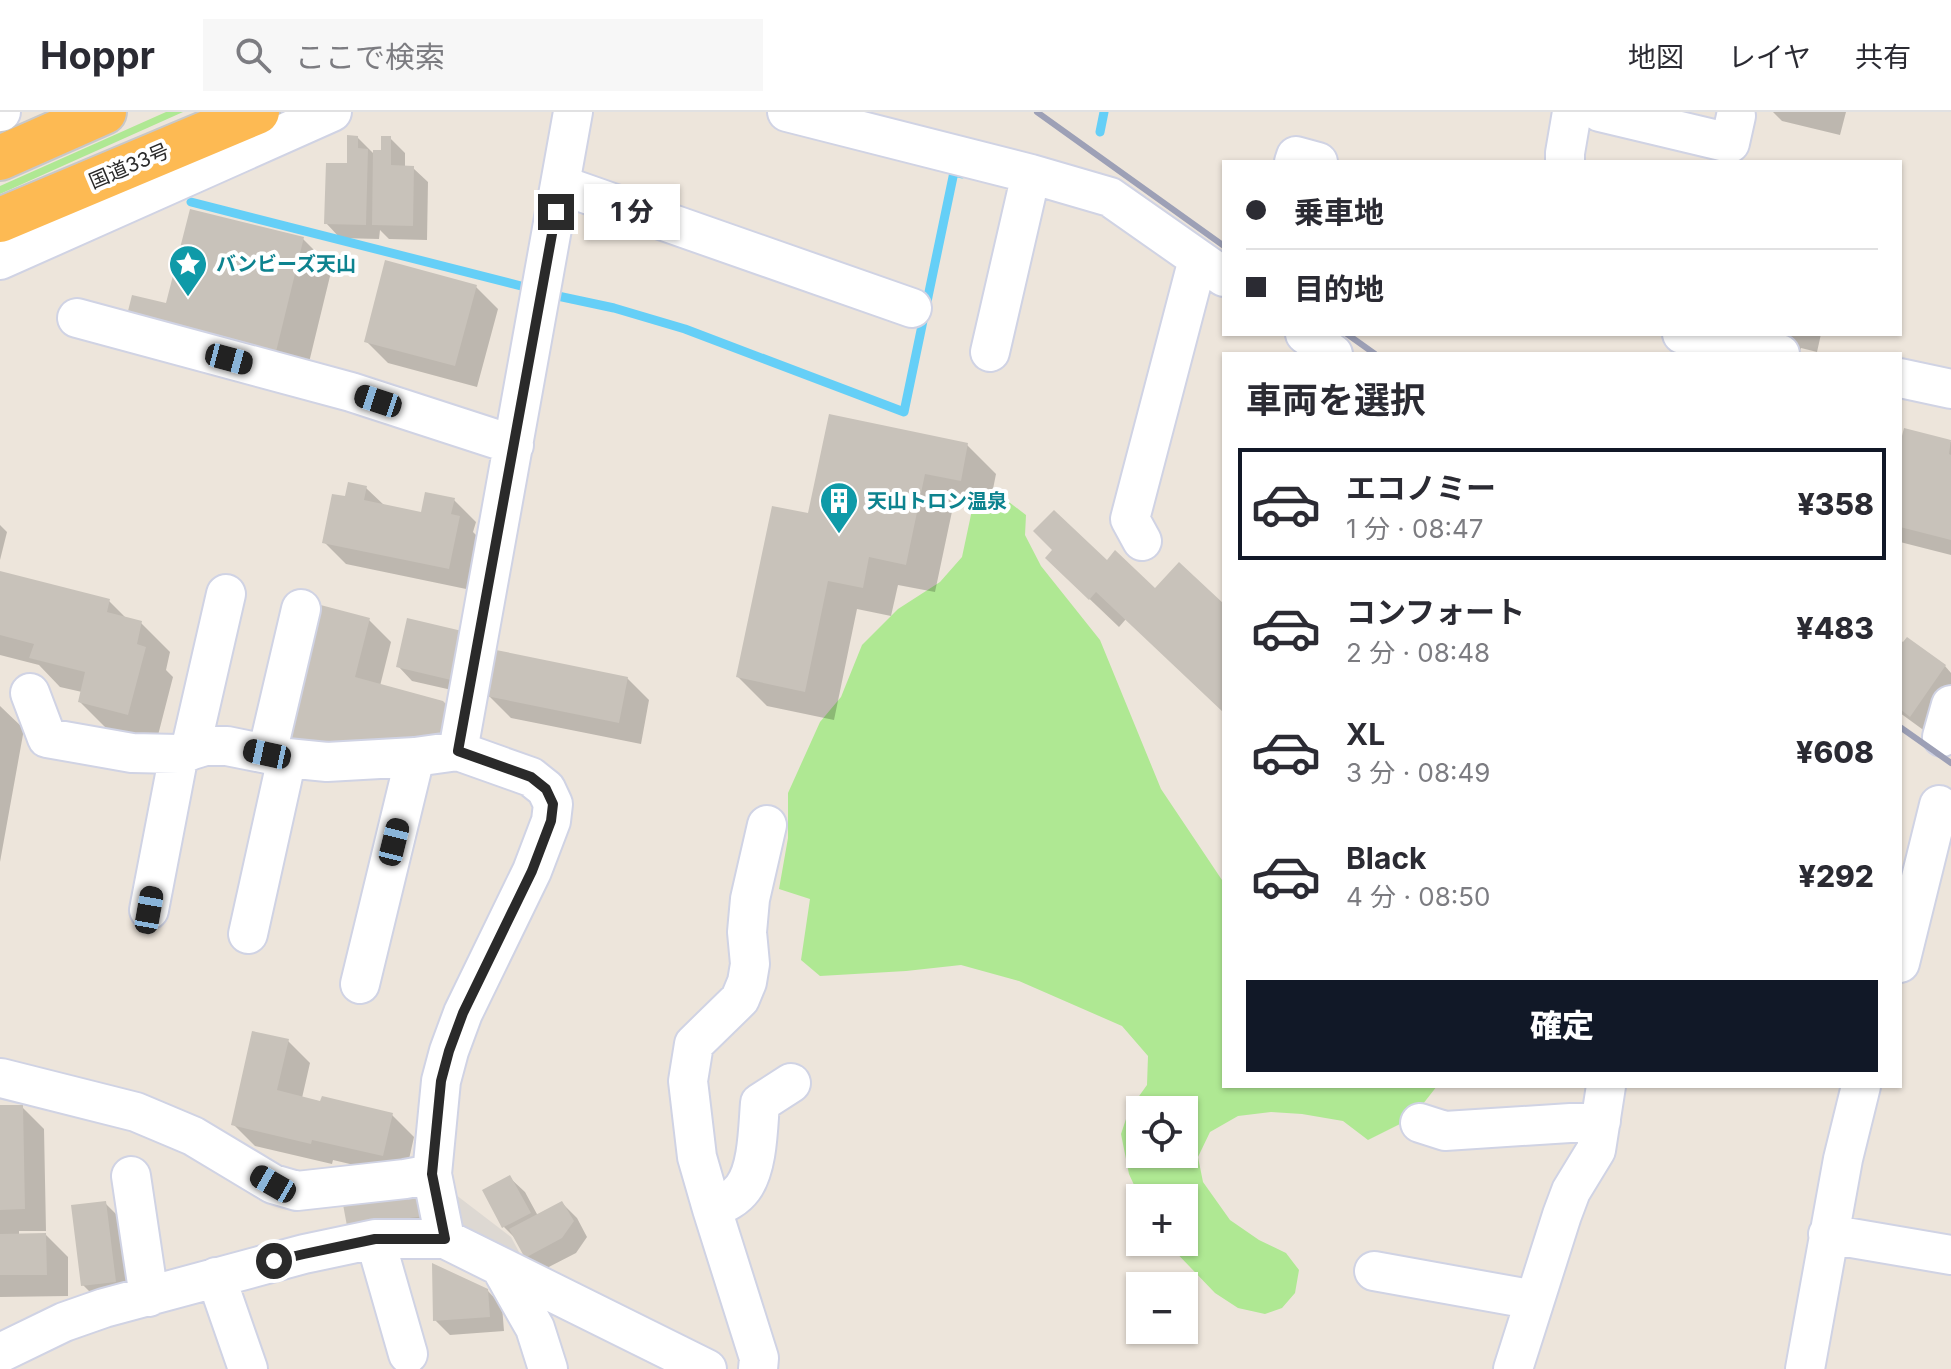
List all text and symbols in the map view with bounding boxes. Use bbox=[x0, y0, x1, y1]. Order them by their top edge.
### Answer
search box bbox=[203, 19, 763, 91]
text: Hoppr bbox=[40, 32, 155, 78]
icon: search bbox=[231, 33, 275, 77]
text: ここで検索 bbox=[295, 39, 445, 75]
text: 地図 bbox=[1628, 40, 1684, 74]
text: レイヤ bbox=[1728, 40, 1811, 74]
text: 共有 bbox=[1855, 40, 1911, 74]
street label: 国道33号 bbox=[85, 138, 173, 194]
callout: 1 分 bbox=[584, 184, 680, 240]
route end bbox=[538, 194, 574, 230]
text: 乗車地 bbox=[1294, 194, 1384, 230]
text: 1 分 bbox=[610, 196, 654, 227]
place icon: バンビーズ天山 bbox=[167, 243, 209, 298]
place label: バンビーズ天山 bbox=[216, 252, 356, 276]
text: 目的地 bbox=[1294, 271, 1384, 307]
car bbox=[203, 341, 255, 377]
text: 車両を選択 bbox=[1246, 378, 1426, 422]
car bbox=[351, 382, 405, 420]
icon: car bbox=[1250, 468, 1322, 540]
text: エコノミー bbox=[1346, 470, 1496, 506]
building icon: 天山トロン温泉 bbox=[818, 480, 860, 535]
text: ¥358 bbox=[1797, 486, 1874, 522]
place label: 天山トロン温泉 bbox=[867, 489, 1007, 513]
text: 1 分 · 08:47 bbox=[1346, 513, 1484, 544]
icon: car bbox=[1250, 592, 1322, 664]
text: コンフォート bbox=[1346, 594, 1525, 630]
text: ¥483 bbox=[1796, 610, 1874, 646]
text: 2 分 · 08:48 bbox=[1346, 637, 1490, 668]
icon: car bbox=[1250, 716, 1322, 788]
text: XL bbox=[1346, 716, 1385, 752]
text: ¥608 bbox=[1796, 734, 1874, 770]
car bbox=[241, 737, 293, 771]
text: 3 分 · 08:49 bbox=[1346, 757, 1490, 788]
car bbox=[377, 816, 411, 868]
icon: car bbox=[1250, 840, 1322, 912]
text: Black bbox=[1346, 840, 1426, 876]
text: ¥292 bbox=[1799, 858, 1874, 894]
text: 4 分 · 08:50 bbox=[1346, 881, 1490, 912]
car bbox=[133, 884, 165, 936]
button: 確定 bbox=[1246, 980, 1878, 1072]
map controls bbox=[1126, 1096, 1198, 1344]
button: locate bbox=[1126, 1096, 1198, 1168]
car bbox=[246, 1162, 300, 1206]
button: + bbox=[1126, 1184, 1198, 1256]
route start bbox=[256, 1243, 292, 1279]
button: − bbox=[1126, 1272, 1198, 1344]

